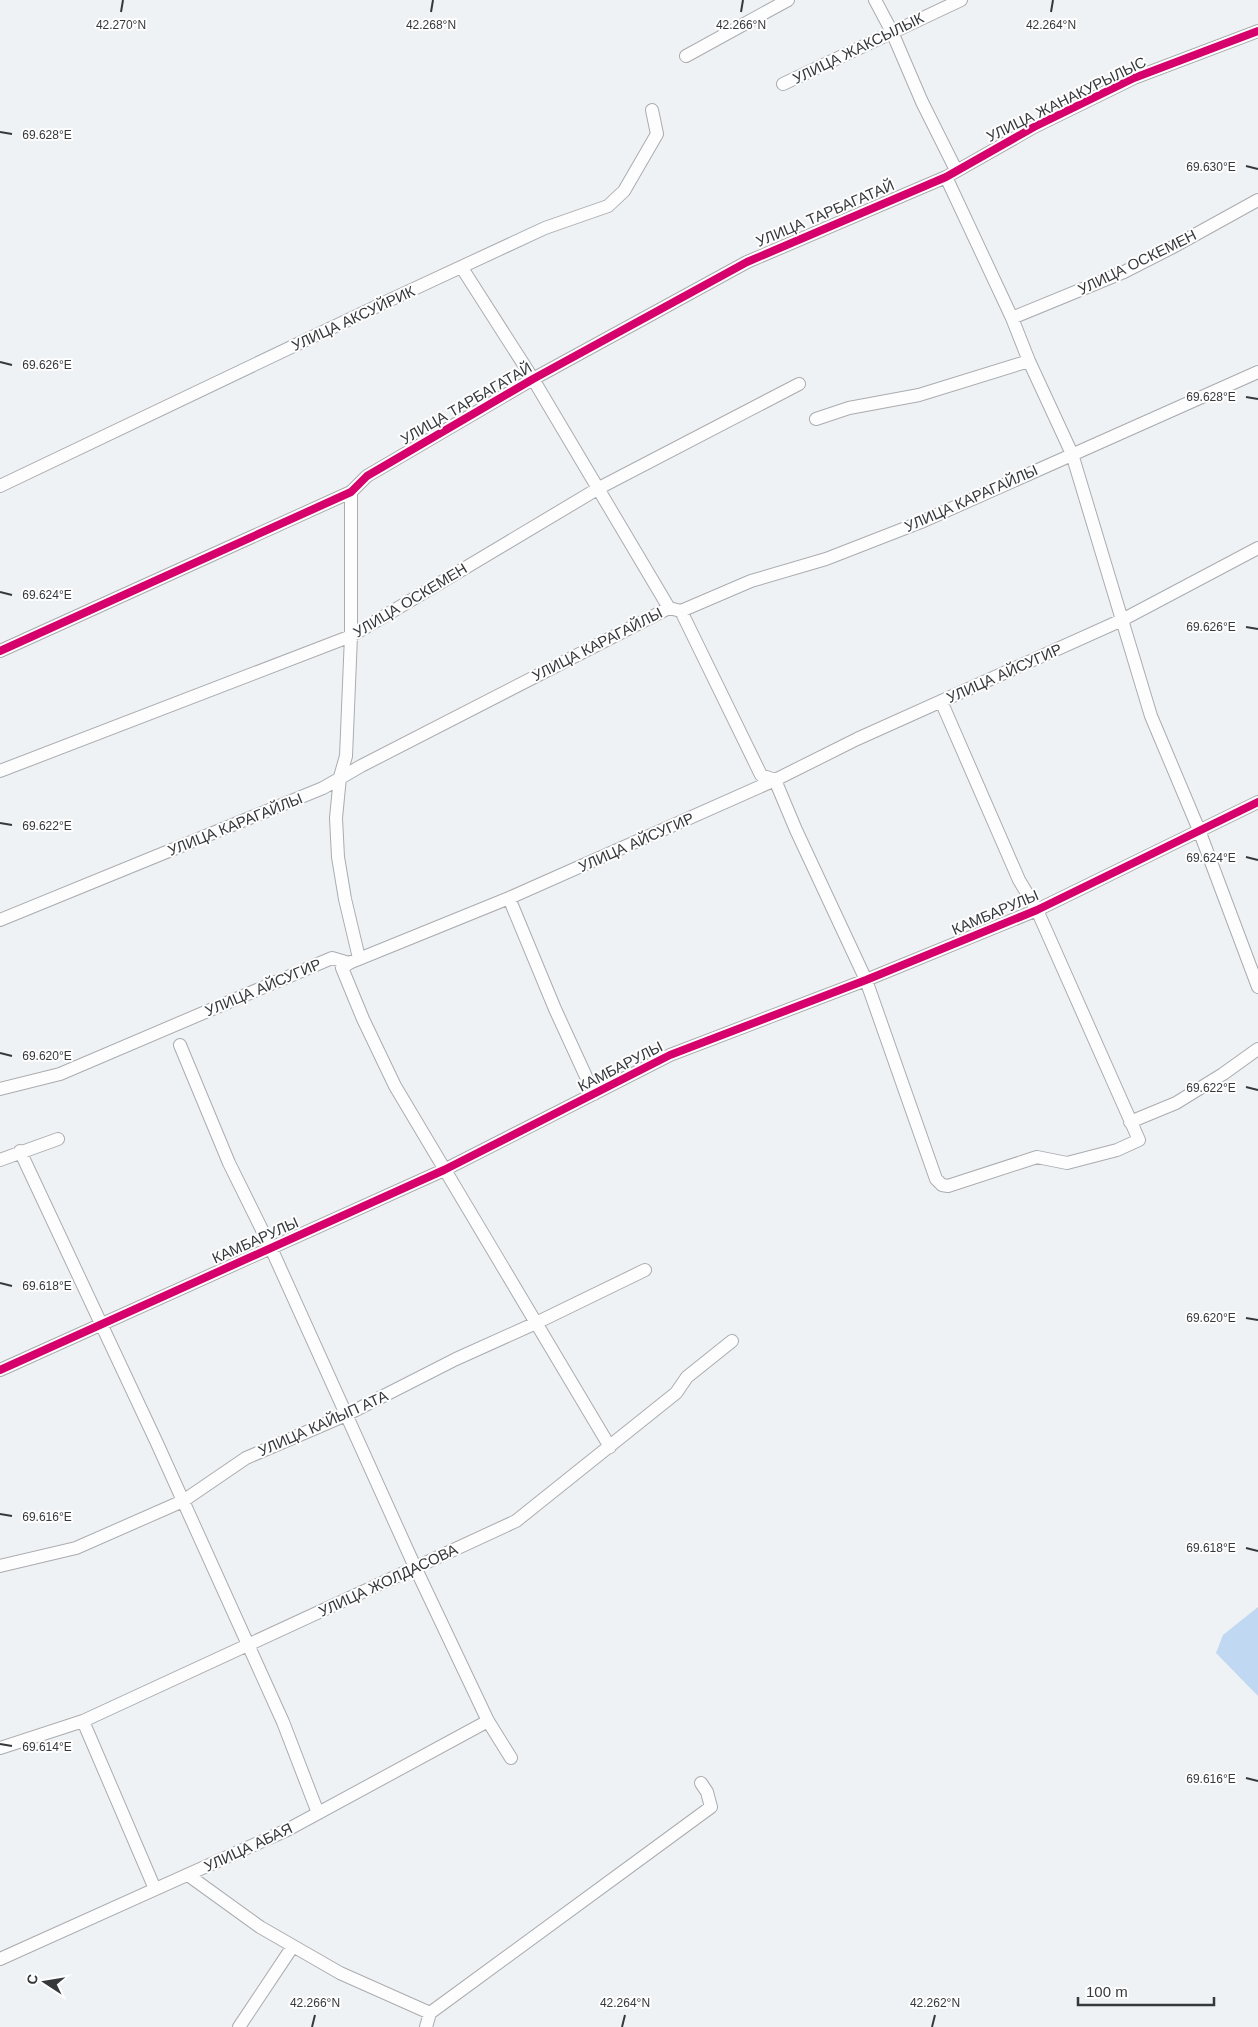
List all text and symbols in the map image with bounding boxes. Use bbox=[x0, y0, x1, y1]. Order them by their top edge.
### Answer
street label: УЛИЦА ЖАКСЫЛЫК bbox=[790, 9, 926, 87]
text: 42.270°N bbox=[96, 18, 146, 32]
text: 42.268°N bbox=[406, 18, 456, 32]
text: 42.266°N bbox=[716, 18, 766, 32]
text: 42.264°N bbox=[1026, 18, 1076, 32]
street label: УЛИЦА ЖАНАКУРЫЛЫС bbox=[983, 53, 1149, 145]
text: 69.628°E bbox=[22, 128, 72, 142]
text: 69.630°E bbox=[1186, 160, 1236, 174]
street label: УЛИЦА ТАРБАГАТАЙ bbox=[753, 176, 897, 250]
street label: УЛИЦА ОСКЕМЕН bbox=[1075, 226, 1199, 298]
street label: УЛИЦА АКСУЙРИК bbox=[289, 282, 417, 354]
text: 69.626°E bbox=[22, 358, 72, 372]
street label: УЛИЦА ТАРБАГАТАЙ bbox=[397, 359, 535, 447]
text: 69.628°E bbox=[1186, 390, 1236, 404]
street label: УЛИЦА КАРАГАЙЛЫ bbox=[902, 461, 1040, 535]
street label: УЛИЦА ОСКЕМЕН bbox=[350, 559, 470, 641]
text: 69.624°E bbox=[22, 588, 72, 602]
street label: УЛИЦА КАРАГАЙЛЫ bbox=[529, 604, 665, 684]
text: 69.626°E bbox=[1186, 620, 1236, 634]
street label: УЛИЦА АЙСУГИР bbox=[944, 640, 1064, 706]
street label: УЛИЦА КАРАГАЙЛЫ bbox=[165, 789, 305, 859]
street label: УЛИЦА АЙСУГИР bbox=[576, 809, 696, 875]
text: 69.622°E bbox=[22, 819, 72, 833]
text: 69.624°E bbox=[1186, 851, 1236, 865]
street label: КАМБАРУЛЫ bbox=[949, 886, 1041, 938]
street label: УЛИЦА АЙСУГИР bbox=[202, 955, 324, 1019]
street label: КАМБАРУЛЫ bbox=[575, 1037, 665, 1095]
text: 69.620°E bbox=[22, 1049, 72, 1063]
text: 69.622°E bbox=[1186, 1081, 1236, 1095]
street label: КАМБАРУЛЫ bbox=[209, 1213, 301, 1267]
text: 69.618°E bbox=[22, 1279, 72, 1293]
text: 69.620°E bbox=[1186, 1311, 1236, 1325]
street label: УЛИЦА КАЙЫП АТА bbox=[256, 1387, 390, 1459]
text: 69.616°E bbox=[22, 1510, 72, 1524]
street label: УЛИЦА ЖОЛДАСОВА bbox=[316, 1540, 460, 1620]
text: 69.618°E bbox=[1186, 1541, 1236, 1555]
text: 69.614°E bbox=[22, 1740, 72, 1754]
text: 69.616°E bbox=[1186, 1772, 1236, 1786]
street label: УЛИЦА АБАЯ bbox=[201, 1819, 295, 1875]
north arrow bbox=[20, 1957, 70, 2007]
text: С bbox=[23, 1973, 41, 1986]
scale bar bbox=[1078, 1974, 1214, 2006]
text: 100 m bbox=[1086, 1983, 1128, 2000]
text: 42.266°N bbox=[290, 1996, 340, 2010]
text: 42.264°N bbox=[600, 1996, 650, 2010]
text: 42.262°N bbox=[910, 1996, 960, 2010]

